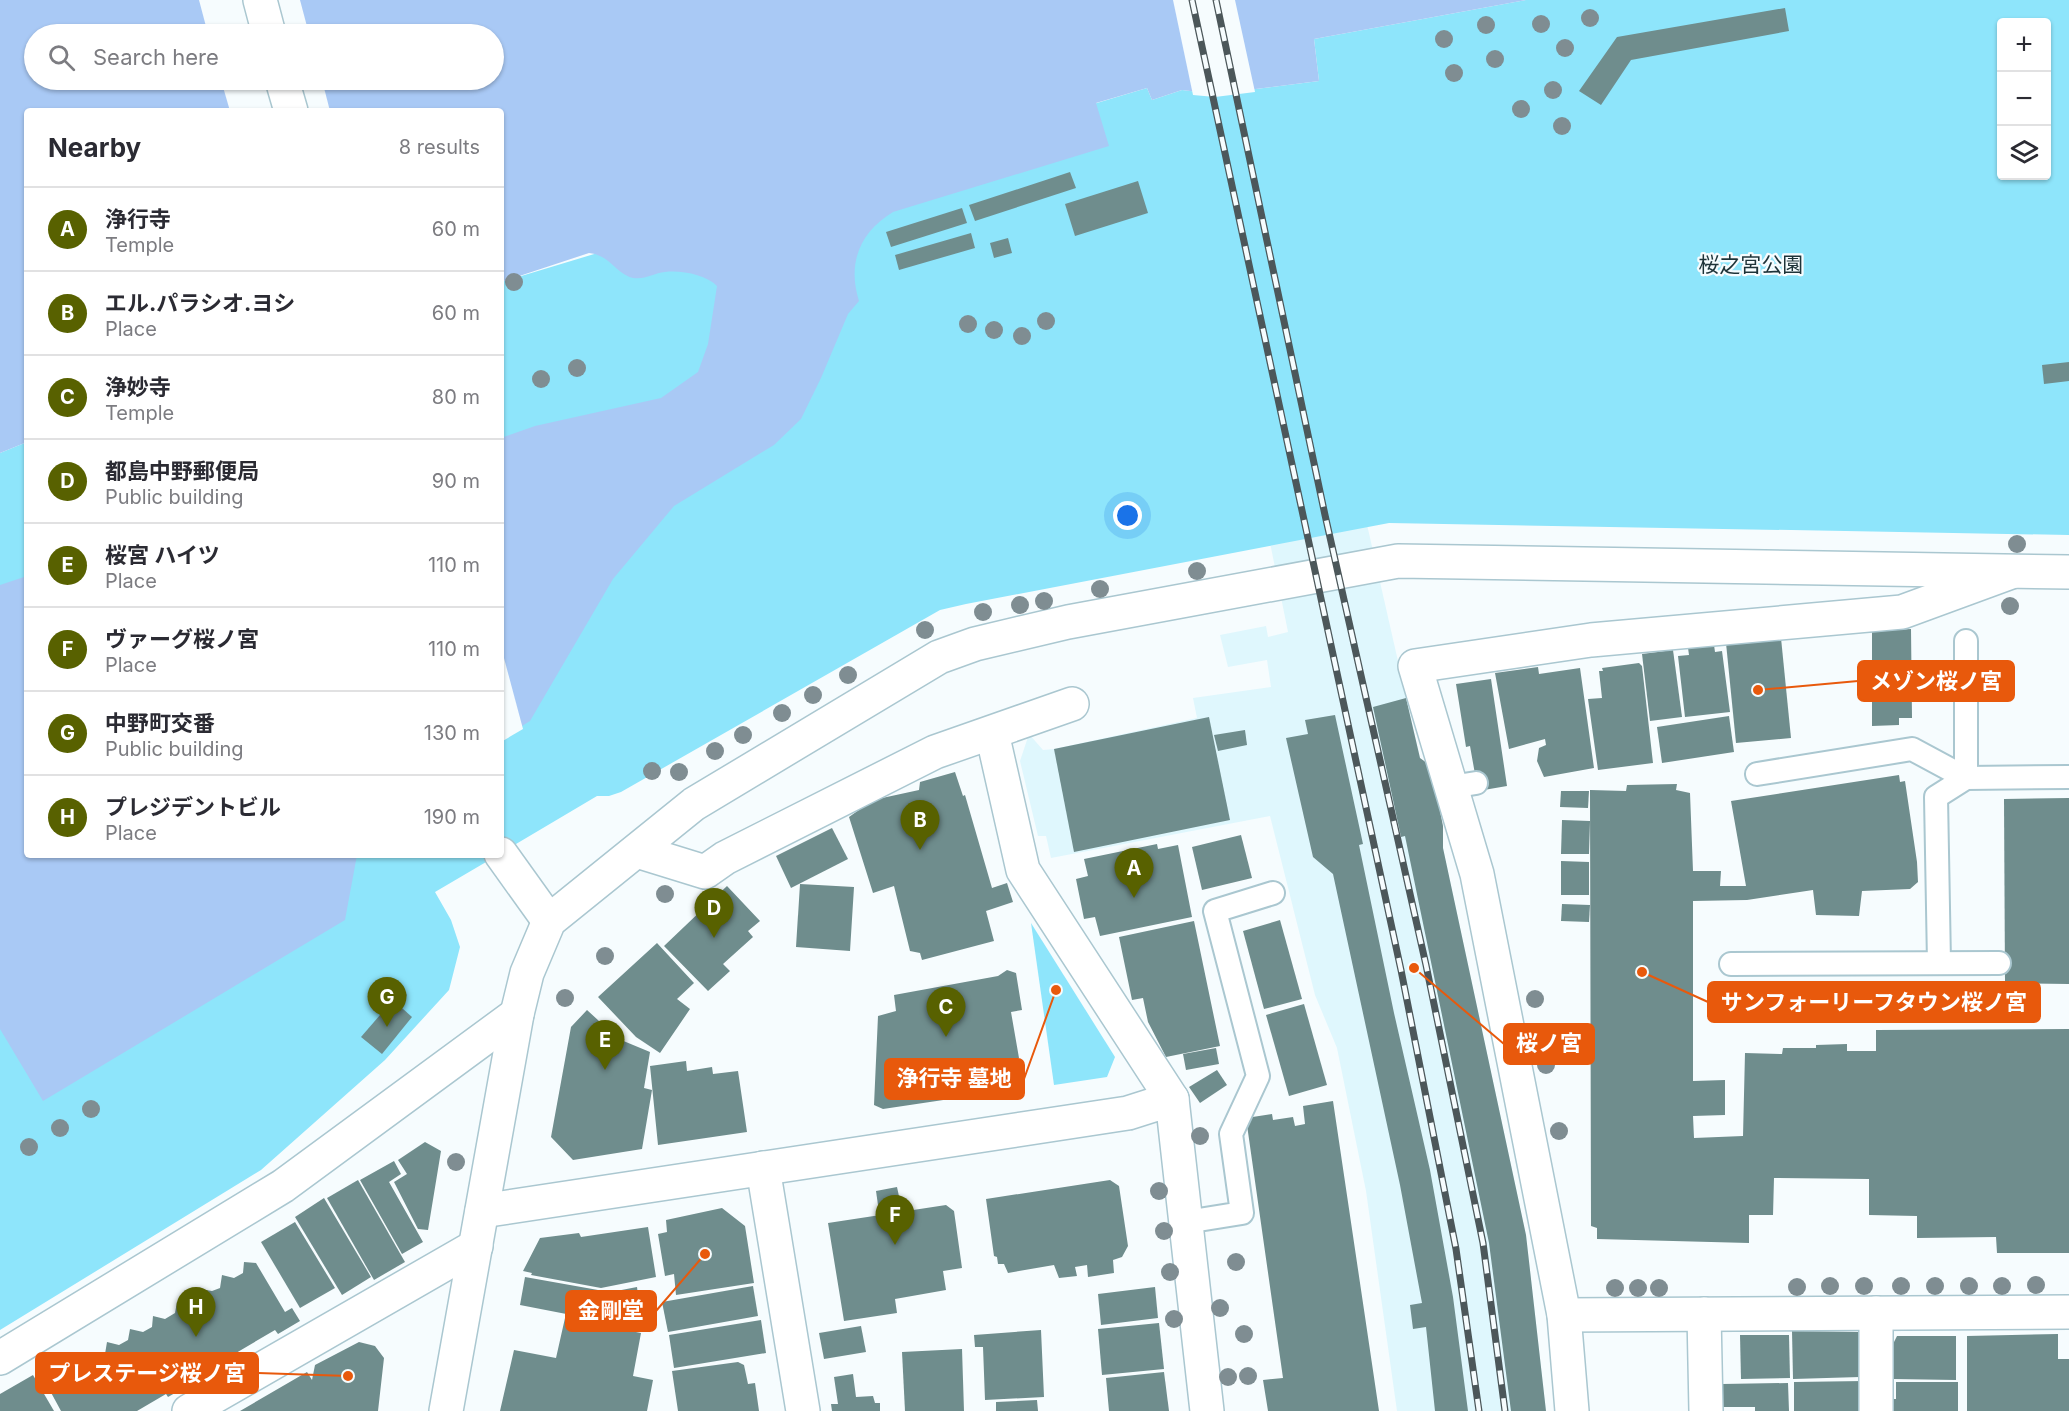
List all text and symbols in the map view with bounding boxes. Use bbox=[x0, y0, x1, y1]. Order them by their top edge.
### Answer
map controls bbox=[1997, 18, 2051, 180]
button: + bbox=[1997, 18, 2051, 72]
search box bbox=[24, 24, 504, 90]
icon: search bbox=[45, 41, 78, 74]
text: Search here bbox=[93, 44, 219, 70]
button: − bbox=[1997, 72, 2051, 126]
button: layers bbox=[1997, 126, 2051, 180]
text: Nearby bbox=[48, 132, 141, 163]
text: 8 results bbox=[399, 135, 480, 159]
text: 浄行寺 bbox=[105, 206, 171, 232]
text: A bbox=[60, 217, 75, 241]
text: 60 m bbox=[432, 217, 480, 241]
text: Temple bbox=[105, 233, 174, 257]
park label: 桜之宮公園 bbox=[1699, 252, 1804, 277]
text: エル.パラシオ.ヨシ bbox=[105, 290, 295, 316]
text: B bbox=[61, 301, 74, 325]
text: 60 m bbox=[432, 301, 480, 325]
text: Place bbox=[105, 317, 157, 341]
text: 浄妙寺 bbox=[105, 374, 171, 400]
text: C bbox=[60, 385, 75, 409]
text: 80 m bbox=[432, 385, 480, 409]
text: Temple bbox=[105, 401, 174, 425]
text: 都島中野郵便局 bbox=[105, 458, 259, 484]
text: D bbox=[60, 469, 75, 493]
text: 90 m bbox=[432, 469, 480, 493]
text: Public building bbox=[105, 485, 244, 509]
your location bbox=[1113, 501, 1142, 530]
text: 桜宮 ハイツ bbox=[105, 542, 220, 568]
text: E bbox=[61, 553, 74, 577]
text: 110 m bbox=[428, 553, 480, 577]
text: Place bbox=[105, 569, 157, 593]
text: ヴァーグ桜ノ宮 bbox=[105, 626, 259, 652]
text: F bbox=[62, 637, 73, 661]
text: 110 m bbox=[428, 637, 480, 661]
text: Place bbox=[105, 653, 157, 677]
callout: メゾン桜ノ宮 bbox=[1858, 661, 2014, 701]
text: メゾン桜ノ宮 bbox=[1870, 668, 2002, 694]
text: 中野町交番 bbox=[105, 710, 215, 736]
text: G bbox=[60, 721, 75, 745]
text: 130 m bbox=[424, 721, 480, 745]
text: Public building bbox=[105, 737, 244, 761]
text: プレジデントビル bbox=[105, 794, 281, 820]
pin: B bbox=[900, 800, 940, 850]
text: H bbox=[60, 805, 75, 829]
text: 190 m bbox=[424, 805, 480, 829]
text: Place bbox=[105, 821, 157, 845]
pin: A bbox=[1114, 848, 1154, 898]
pin: D bbox=[694, 888, 734, 938]
pin: G bbox=[368, 978, 406, 1027]
callout: サンフォーリーフタウン桜ノ宮 bbox=[1708, 982, 2040, 1022]
pin: C bbox=[926, 988, 966, 1037]
text: サンフォーリーフタウン桜ノ宮 bbox=[1721, 989, 2027, 1015]
pin: E bbox=[586, 1020, 624, 1070]
callout: 桜ノ宮 bbox=[1504, 1024, 1594, 1064]
text: 桜ノ宮 bbox=[1516, 1030, 1582, 1056]
callout: 浄行寺 墓地 bbox=[885, 1059, 1024, 1099]
text: 浄行寺 墓地 bbox=[896, 1065, 1012, 1091]
pin: F bbox=[876, 1196, 914, 1245]
pin: H bbox=[176, 1288, 216, 1337]
callout: 金剛堂 bbox=[566, 1291, 656, 1331]
text: 金剛堂 bbox=[578, 1297, 644, 1323]
callout: プレステージ桜ノ宮 bbox=[36, 1353, 258, 1393]
text: プレステージ桜ノ宮 bbox=[48, 1360, 246, 1386]

